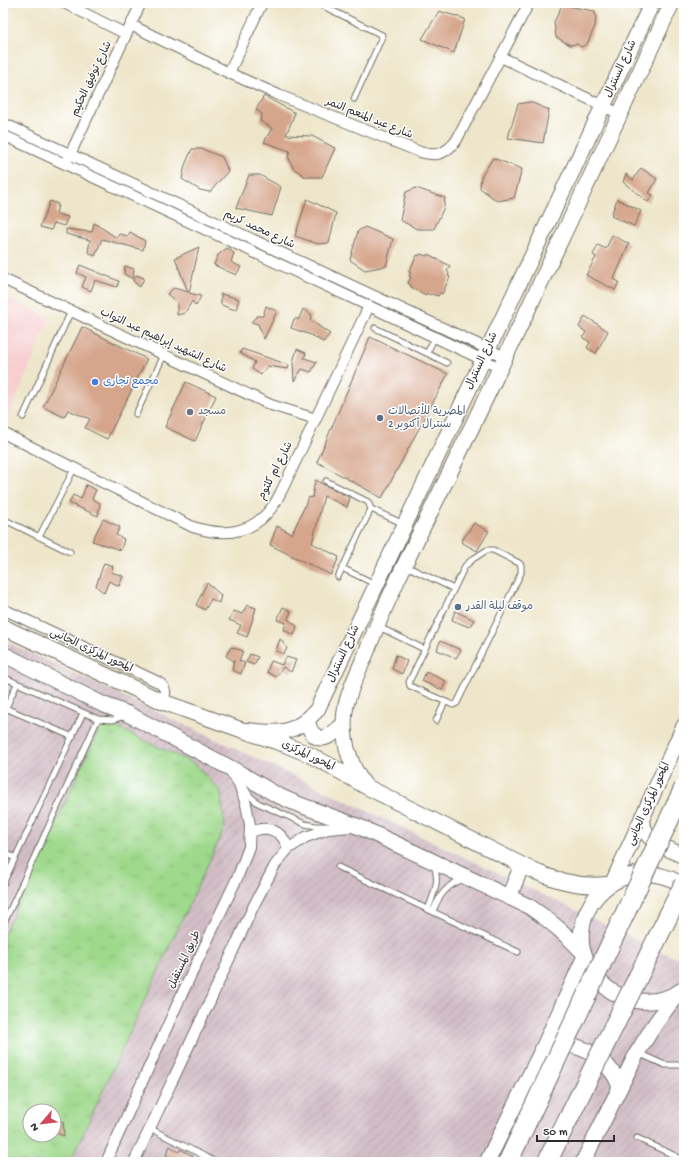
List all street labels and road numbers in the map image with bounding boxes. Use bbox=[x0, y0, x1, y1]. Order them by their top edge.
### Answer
street label: شارع السنترال bbox=[602, 38, 640, 100]
street label: شارع توفيق الحكيم bbox=[68, 39, 116, 119]
street label: شارع عبد المنعم النمر bbox=[322, 95, 415, 143]
street label: شارع محمد كريم bbox=[221, 207, 297, 253]
street label: شارع الشهيد إبراهيم عبد التواب bbox=[97, 305, 229, 377]
street label: شارع السنترال bbox=[463, 330, 501, 392]
street label: شارع ام كلثوم bbox=[255, 439, 297, 503]
street label: شارع السنترال bbox=[325, 623, 363, 685]
street label: المحور المركزى الجانبى bbox=[48, 626, 135, 675]
street label: المحور المركزى bbox=[280, 738, 337, 774]
street label: المحور المركزى الجانبى bbox=[624, 760, 673, 847]
street label: طريق المستقبل bbox=[165, 929, 204, 991]

